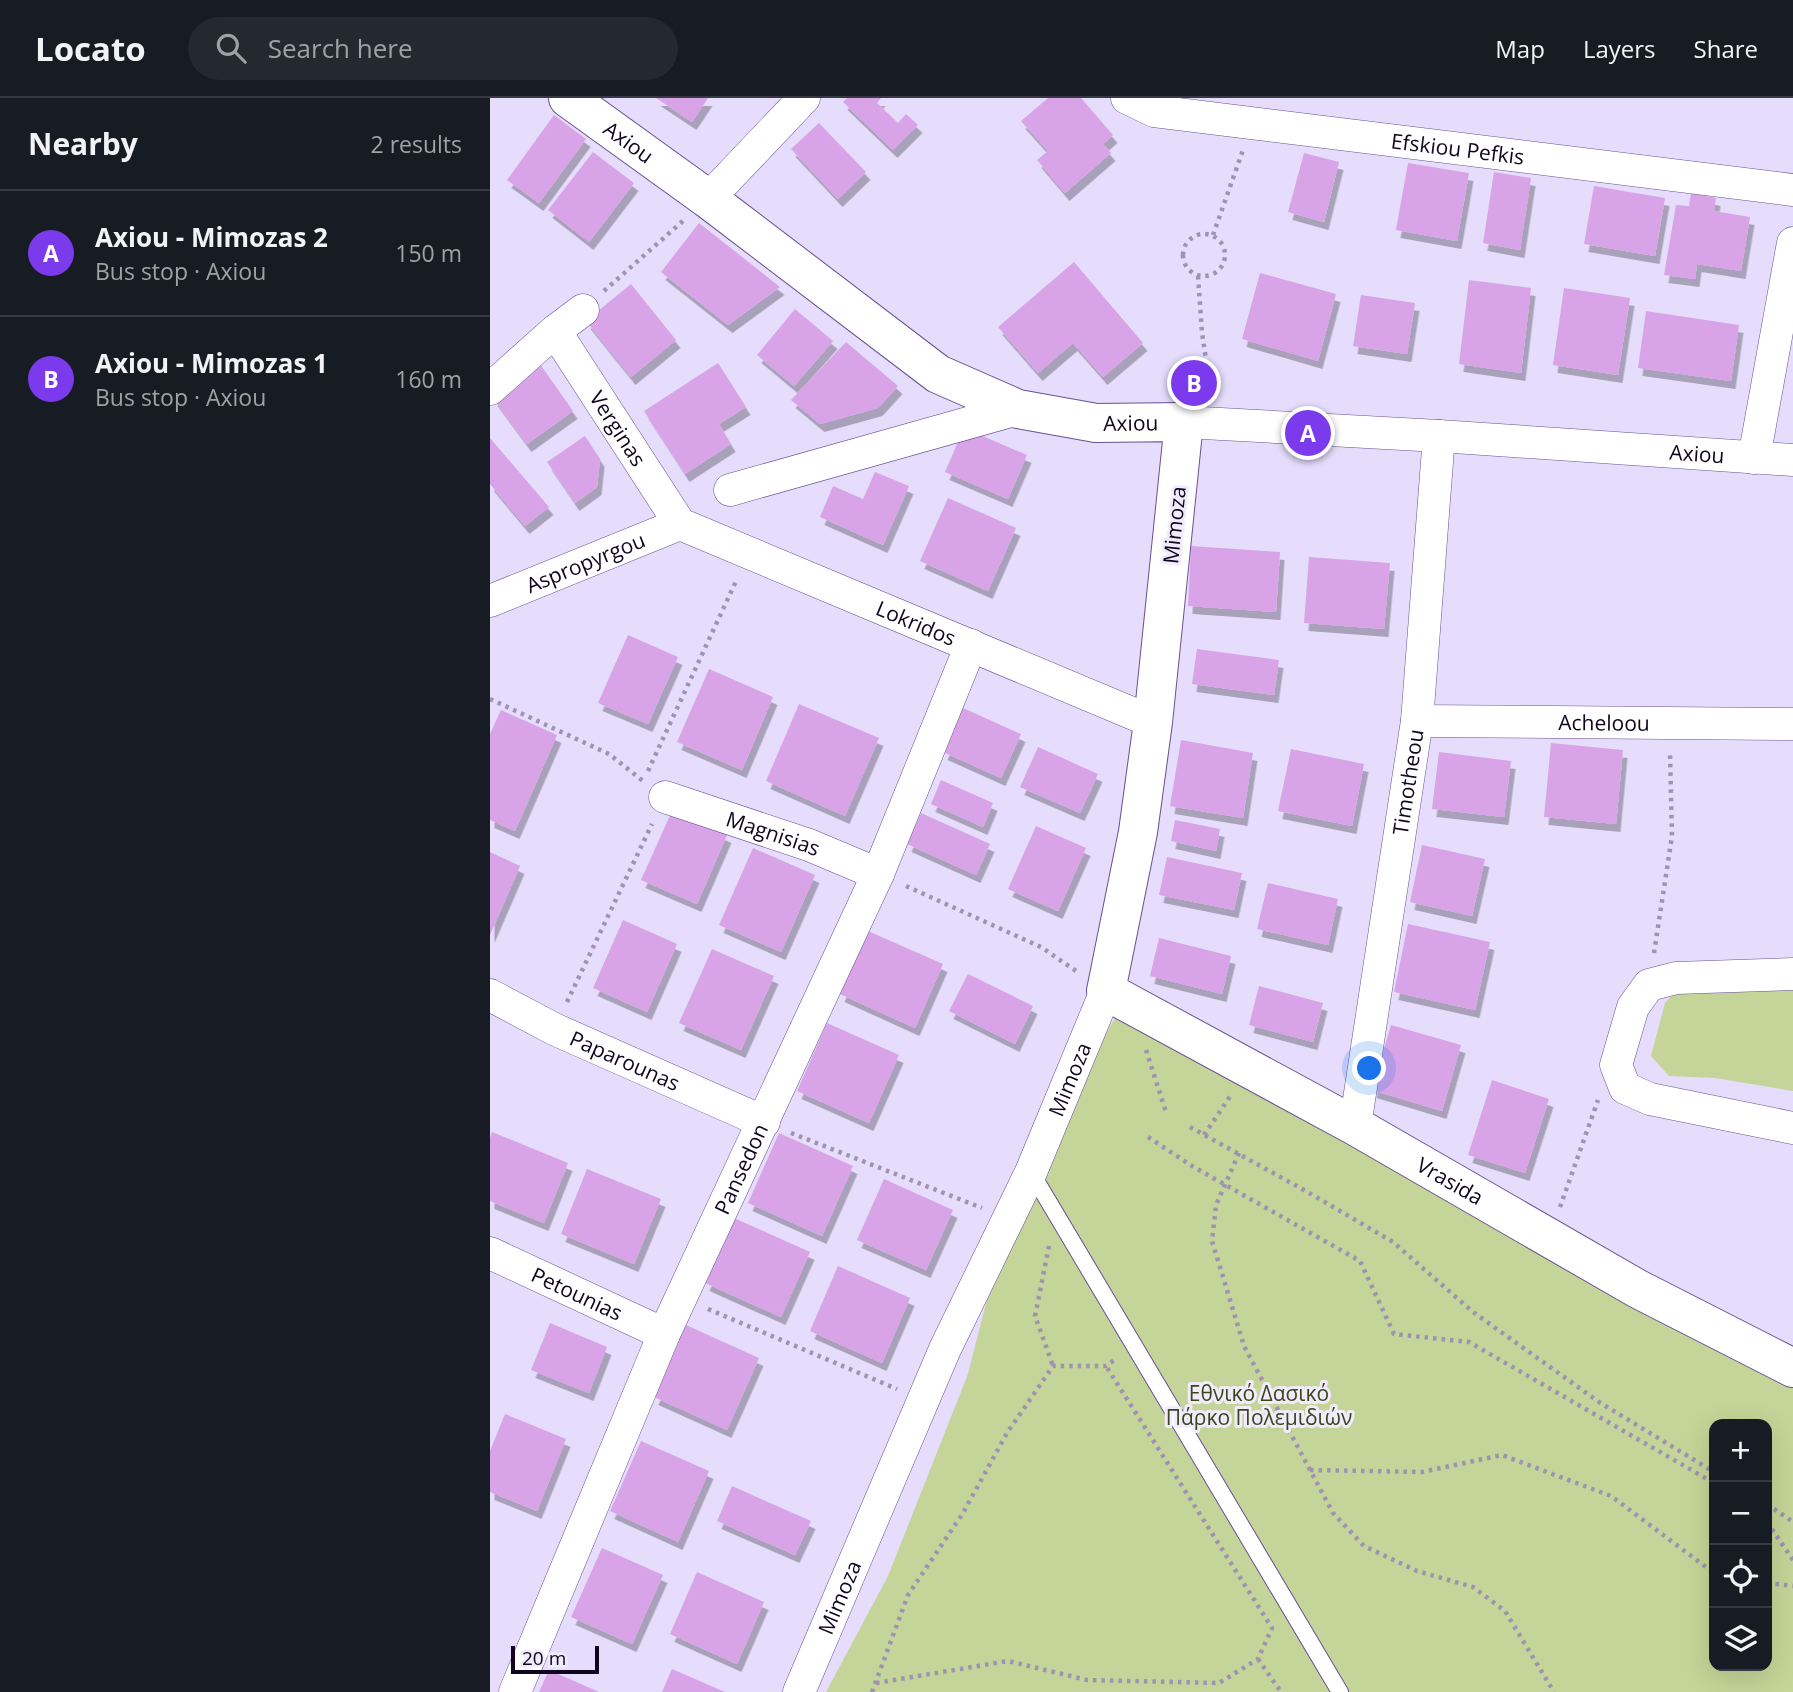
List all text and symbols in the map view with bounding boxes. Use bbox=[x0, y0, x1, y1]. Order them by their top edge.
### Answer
search box bbox=[188, 17, 678, 80]
text: Locato bbox=[35, 26, 146, 71]
icon: search bbox=[212, 29, 250, 67]
text: Search here bbox=[268, 30, 413, 66]
text: Map bbox=[1495, 32, 1545, 65]
text: Layers bbox=[1583, 32, 1656, 65]
text: Share bbox=[1694, 32, 1758, 65]
street label: Axiou bbox=[598, 114, 659, 169]
text: Nearby bbox=[28, 123, 138, 164]
street label: Efskiou Pefkis bbox=[1390, 126, 1526, 171]
text: 2 results bbox=[371, 128, 462, 160]
text: Axiou - Mimozas 2 bbox=[95, 219, 328, 255]
text: A bbox=[43, 237, 59, 269]
text: 150 m bbox=[395, 237, 462, 269]
text: Bus stop · Axiou bbox=[95, 255, 266, 287]
text: Axiou - Mimozas 1 bbox=[95, 345, 328, 381]
pin: B bbox=[1171, 357, 1217, 409]
text: B bbox=[43, 363, 59, 395]
text: 160 m bbox=[395, 363, 462, 395]
text: Bus stop · Axiou bbox=[95, 381, 266, 413]
street label: Verginas bbox=[583, 385, 653, 471]
pin: A bbox=[1285, 407, 1331, 459]
street label: Axiou bbox=[1103, 408, 1159, 437]
street label: Axiou bbox=[1669, 438, 1725, 469]
street label: Mimoza bbox=[1156, 485, 1192, 565]
street label: Aspropyrgou bbox=[522, 526, 649, 599]
street label: Lokridos bbox=[872, 594, 960, 652]
street label: Acheloou bbox=[1558, 708, 1650, 737]
street label: Timotheou bbox=[1386, 727, 1430, 837]
street label: Magnisias bbox=[723, 804, 824, 862]
street label: Paparounas bbox=[565, 1024, 684, 1097]
street label: Mimoza bbox=[1042, 1038, 1097, 1121]
your location bbox=[1352, 1051, 1386, 1085]
street label: Pansedon bbox=[708, 1119, 774, 1219]
street label: Vrasida bbox=[1412, 1151, 1489, 1211]
street label: Petounias bbox=[527, 1260, 627, 1327]
park label: Εθνικό Δασικό Πάρκο Πολεμιδιών bbox=[1166, 1379, 1352, 1431]
map controls bbox=[1709, 1419, 1772, 1671]
button: + bbox=[1709, 1419, 1772, 1482]
button: − bbox=[1709, 1482, 1772, 1545]
button: locate bbox=[1709, 1545, 1772, 1608]
street label: Mimoza bbox=[811, 1556, 867, 1639]
button: layers bbox=[1709, 1608, 1772, 1671]
scale bar bbox=[511, 1643, 598, 1675]
text: 20 m bbox=[522, 1645, 566, 1671]

